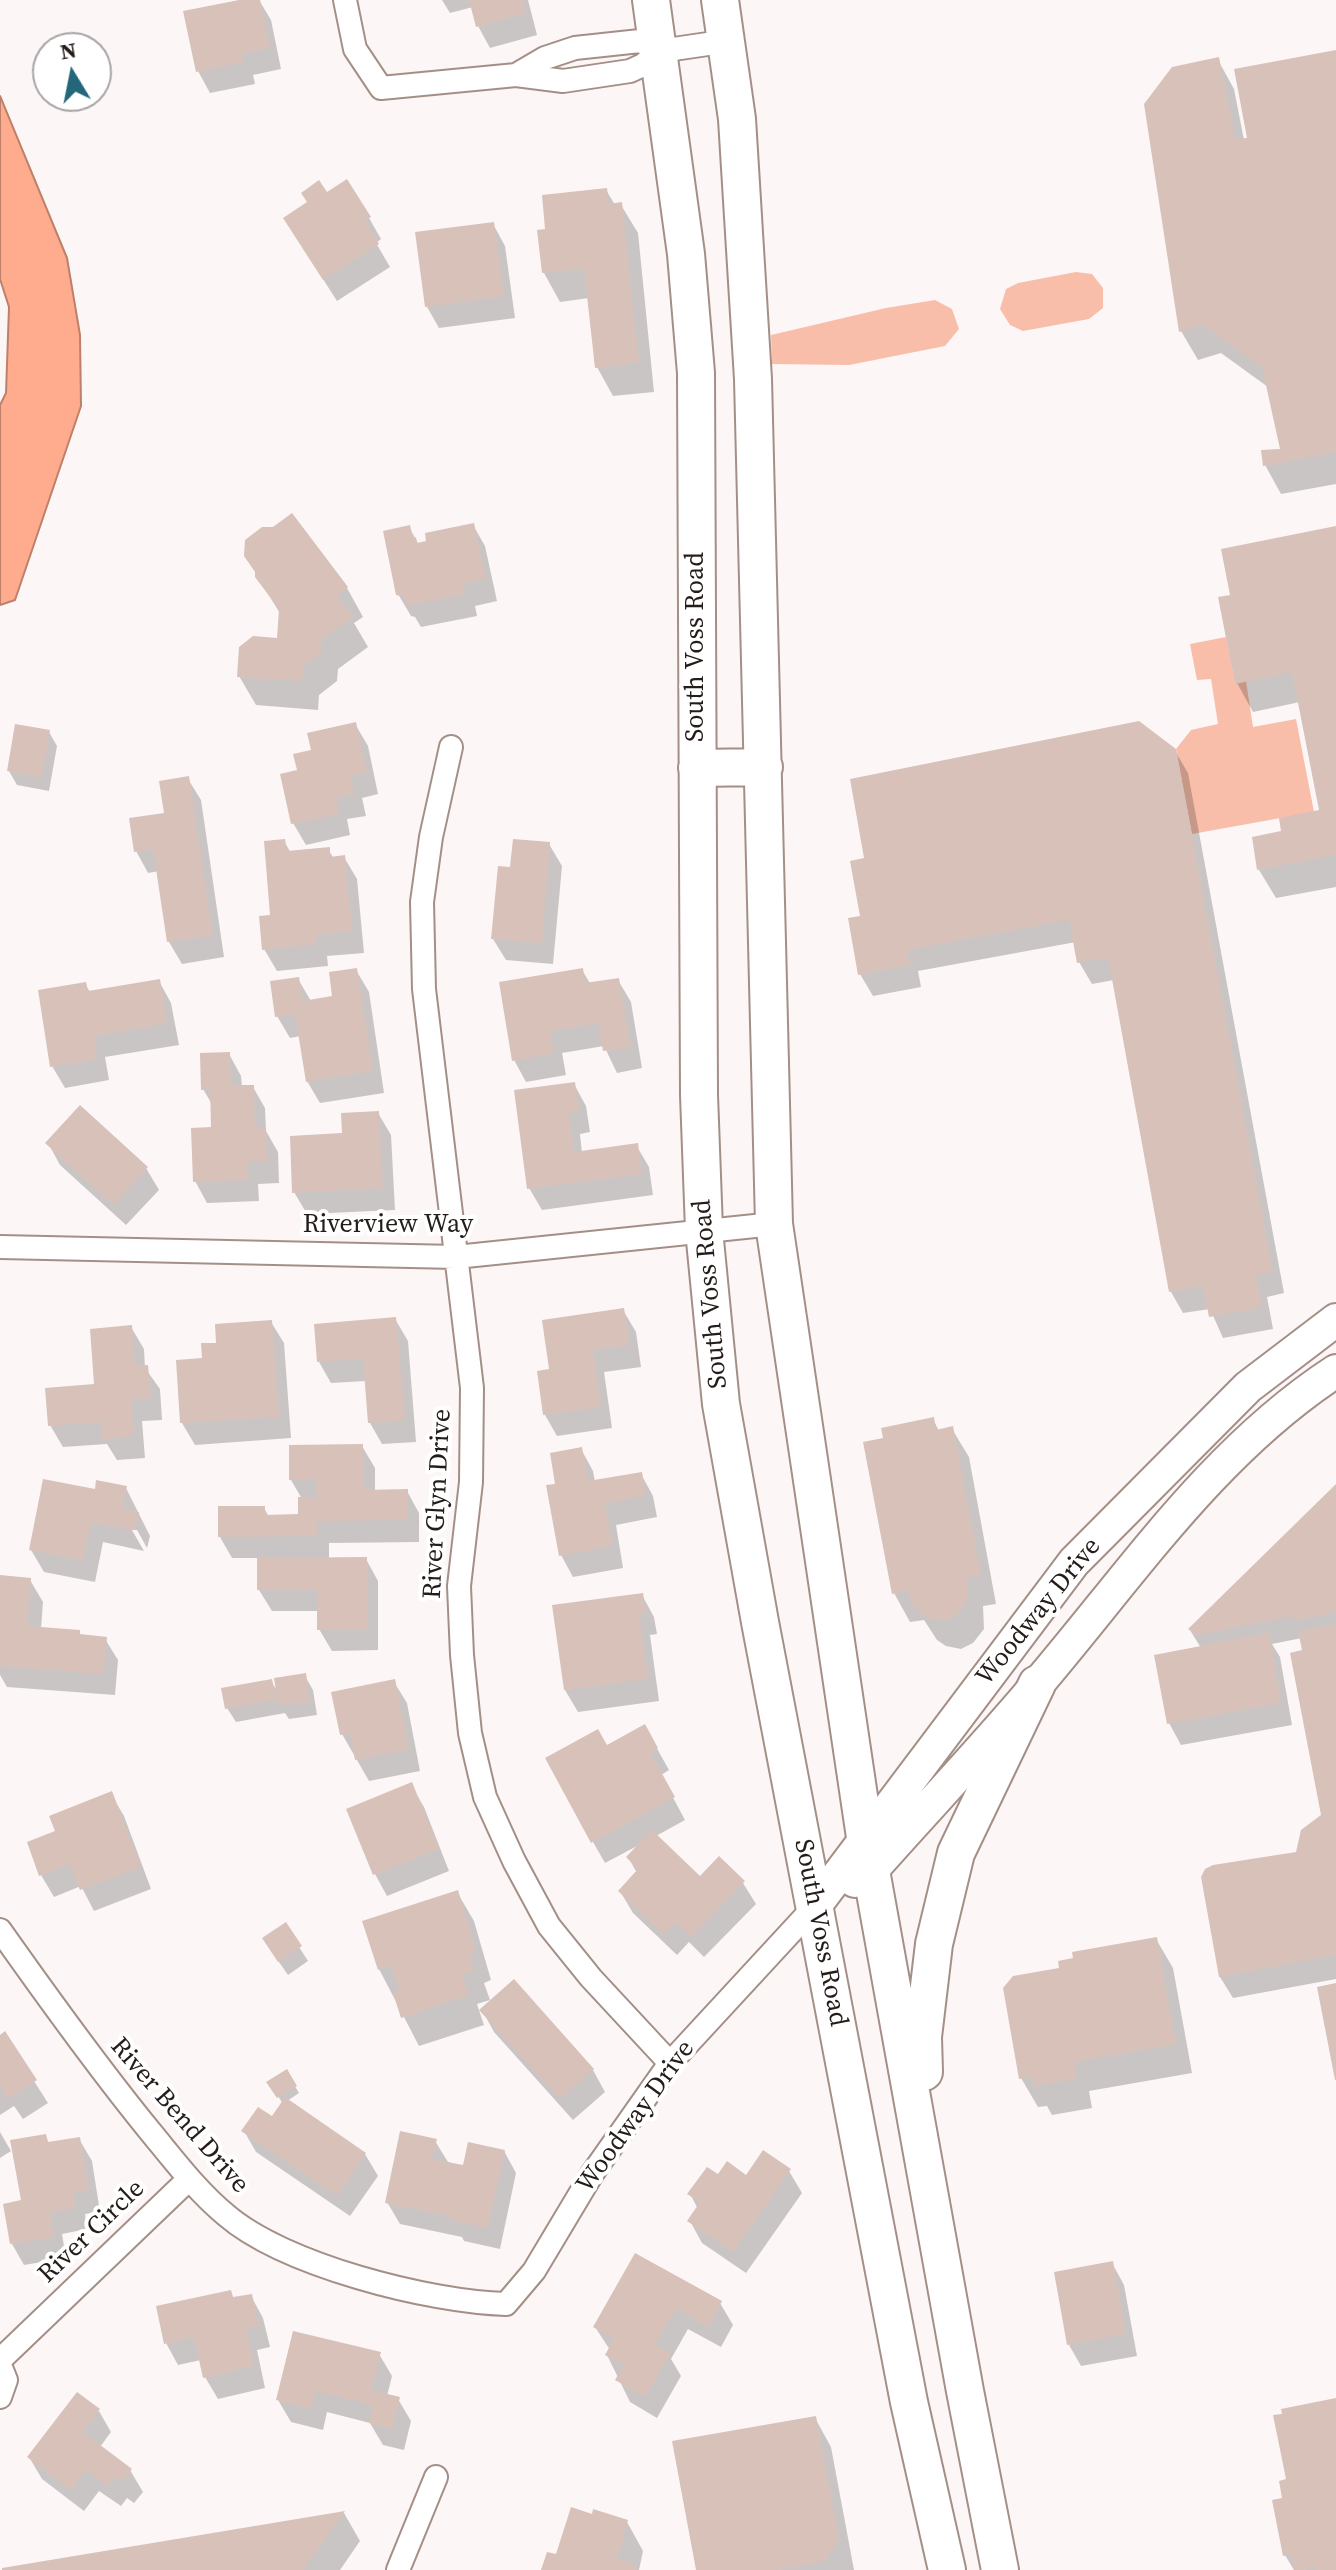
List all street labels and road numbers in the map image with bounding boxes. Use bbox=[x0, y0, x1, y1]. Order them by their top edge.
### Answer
street label: South Voss Road bbox=[680, 552, 712, 742]
street label: South Voss Road bbox=[687, 1198, 735, 1390]
street label: Riverview Way bbox=[303, 1209, 473, 1241]
street label: River Glyn Drive bbox=[417, 1408, 459, 1600]
street label: Woodway Drive bbox=[970, 1532, 1108, 1692]
street label: South Voss Road bbox=[787, 1837, 853, 2029]
street label: River Bend Drive bbox=[103, 2032, 255, 2200]
street label: Woodway Drive bbox=[570, 2035, 702, 2199]
street label: River Circle bbox=[32, 2174, 152, 2290]

